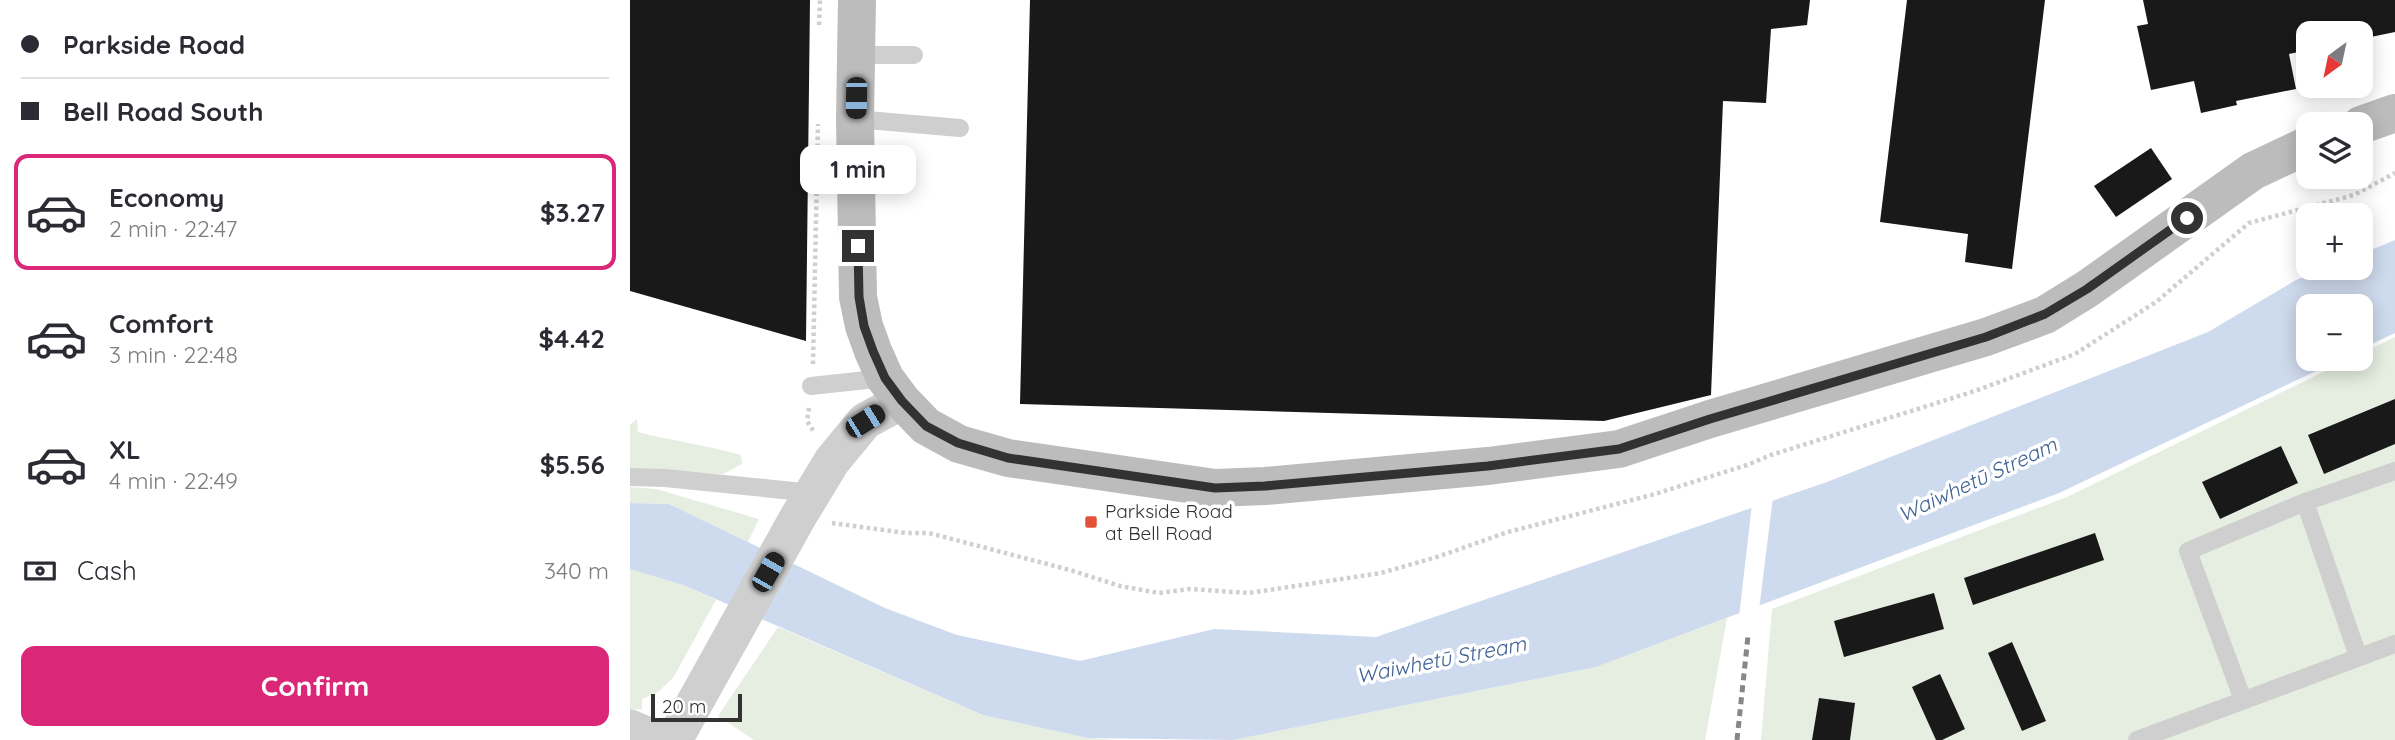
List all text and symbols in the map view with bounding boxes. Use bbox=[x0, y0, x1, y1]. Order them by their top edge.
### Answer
north arrow bbox=[2296, 21, 2373, 98]
map controls bbox=[2296, 21, 2373, 371]
text: Parkside Road bbox=[63, 28, 245, 61]
car bbox=[846, 77, 867, 119]
text: Bell Road South bbox=[63, 95, 263, 128]
button: layers bbox=[2296, 112, 2373, 189]
callout: 1 min bbox=[800, 145, 916, 194]
text: 1 min bbox=[830, 155, 886, 184]
icon: car bbox=[25, 181, 88, 244]
text: Economy bbox=[109, 181, 224, 214]
text: $3.27 bbox=[540, 196, 605, 229]
route start bbox=[2171, 202, 2203, 234]
button: + bbox=[2296, 203, 2373, 280]
text: 2 min · 22:47 bbox=[109, 214, 237, 243]
route end bbox=[842, 230, 874, 262]
button: − bbox=[2296, 294, 2373, 371]
icon: car bbox=[25, 307, 88, 370]
text: Comfort bbox=[109, 307, 214, 340]
text: $4.42 bbox=[538, 322, 605, 355]
text: 3 min · 22:48 bbox=[109, 340, 238, 369]
car bbox=[842, 401, 889, 441]
water label: Waiwhetū Stream bbox=[1894, 430, 2061, 527]
icon: car bbox=[25, 433, 88, 496]
text: XL bbox=[109, 433, 141, 466]
text: $5.56 bbox=[540, 448, 605, 481]
text: 4 min · 22:49 bbox=[109, 466, 238, 495]
place label: Parkside Road at Bell Road bbox=[1105, 499, 1233, 545]
marker: Parkside Road at Bell Road bbox=[1083, 514, 1099, 530]
car bbox=[749, 549, 788, 595]
icon: cash bbox=[21, 552, 59, 590]
text: Cash bbox=[77, 554, 137, 587]
text: 340 m bbox=[544, 556, 609, 585]
water label: Waiwhetū Stream bbox=[1354, 630, 1529, 688]
button: Confirm bbox=[21, 646, 609, 726]
scale bar bbox=[651, 691, 742, 723]
text: 20 m bbox=[662, 694, 706, 718]

